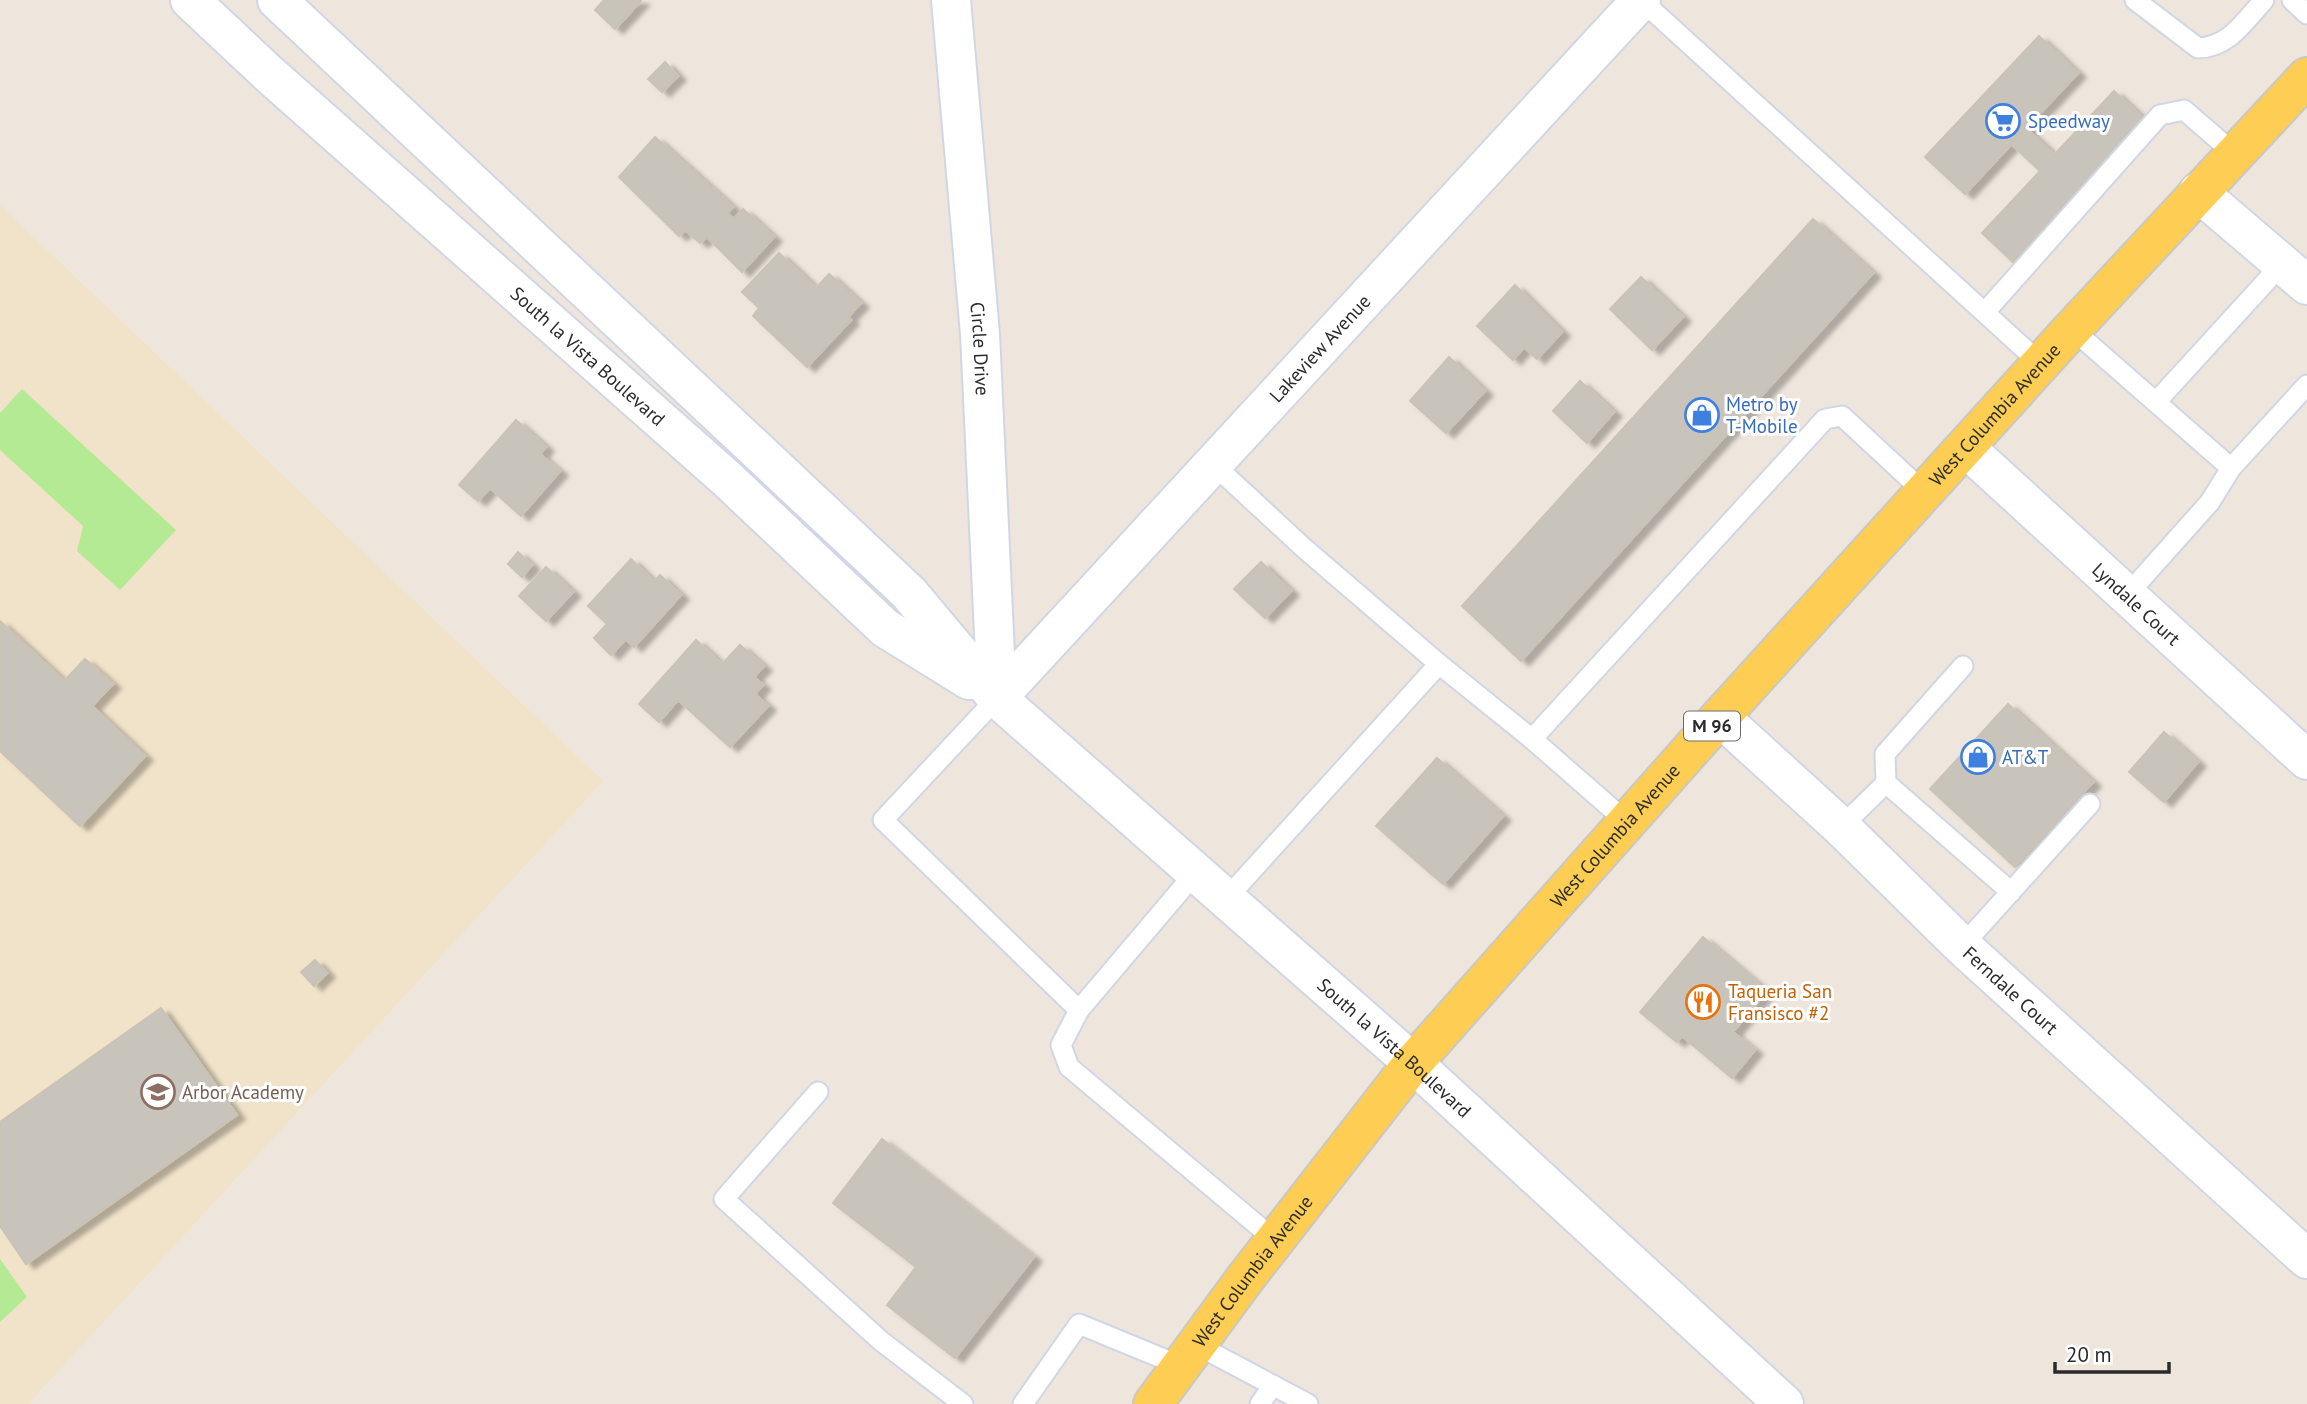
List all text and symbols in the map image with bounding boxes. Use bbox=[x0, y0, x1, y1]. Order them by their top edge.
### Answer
supermarket icon: Speedway bbox=[1984, 102, 2022, 140]
place label: Speedway bbox=[2028, 109, 2110, 133]
street label: South la Vista Boulevard bbox=[506, 281, 670, 431]
street label: Lakeview Avenue bbox=[1264, 289, 1375, 407]
street label: Circle Drive bbox=[965, 301, 995, 396]
street label: West Columbia Avenue bbox=[1924, 338, 2065, 491]
place label: Metro by T-Mobile bbox=[1726, 392, 1798, 438]
shop icon: Metro by T-Mobile bbox=[1683, 396, 1721, 434]
street label: Lyndale Court bbox=[2087, 558, 2186, 651]
road number: M 96 bbox=[1684, 712, 1740, 740]
shop icon: AT&T bbox=[1959, 738, 1997, 776]
place label: AT&T bbox=[2002, 745, 2049, 769]
street label: West Columbia Avenue bbox=[1545, 759, 1685, 912]
street label: Ferndale Court bbox=[1958, 941, 2064, 1040]
street label: South la Vista Boulevard bbox=[1312, 973, 1476, 1123]
place label: Taqueria San Fransisco #2 bbox=[1728, 979, 1832, 1025]
restaurant icon: Taqueria San Fransisco #2 bbox=[1684, 983, 1722, 1021]
school or university icon: Arbor Academy bbox=[139, 1073, 177, 1111]
place label: Arbor Academy bbox=[182, 1080, 304, 1104]
street label: West Columbia Avenue bbox=[1187, 1190, 1318, 1352]
scale bar bbox=[2055, 1330, 2169, 1374]
text: 20 m bbox=[2066, 1341, 2112, 1368]

